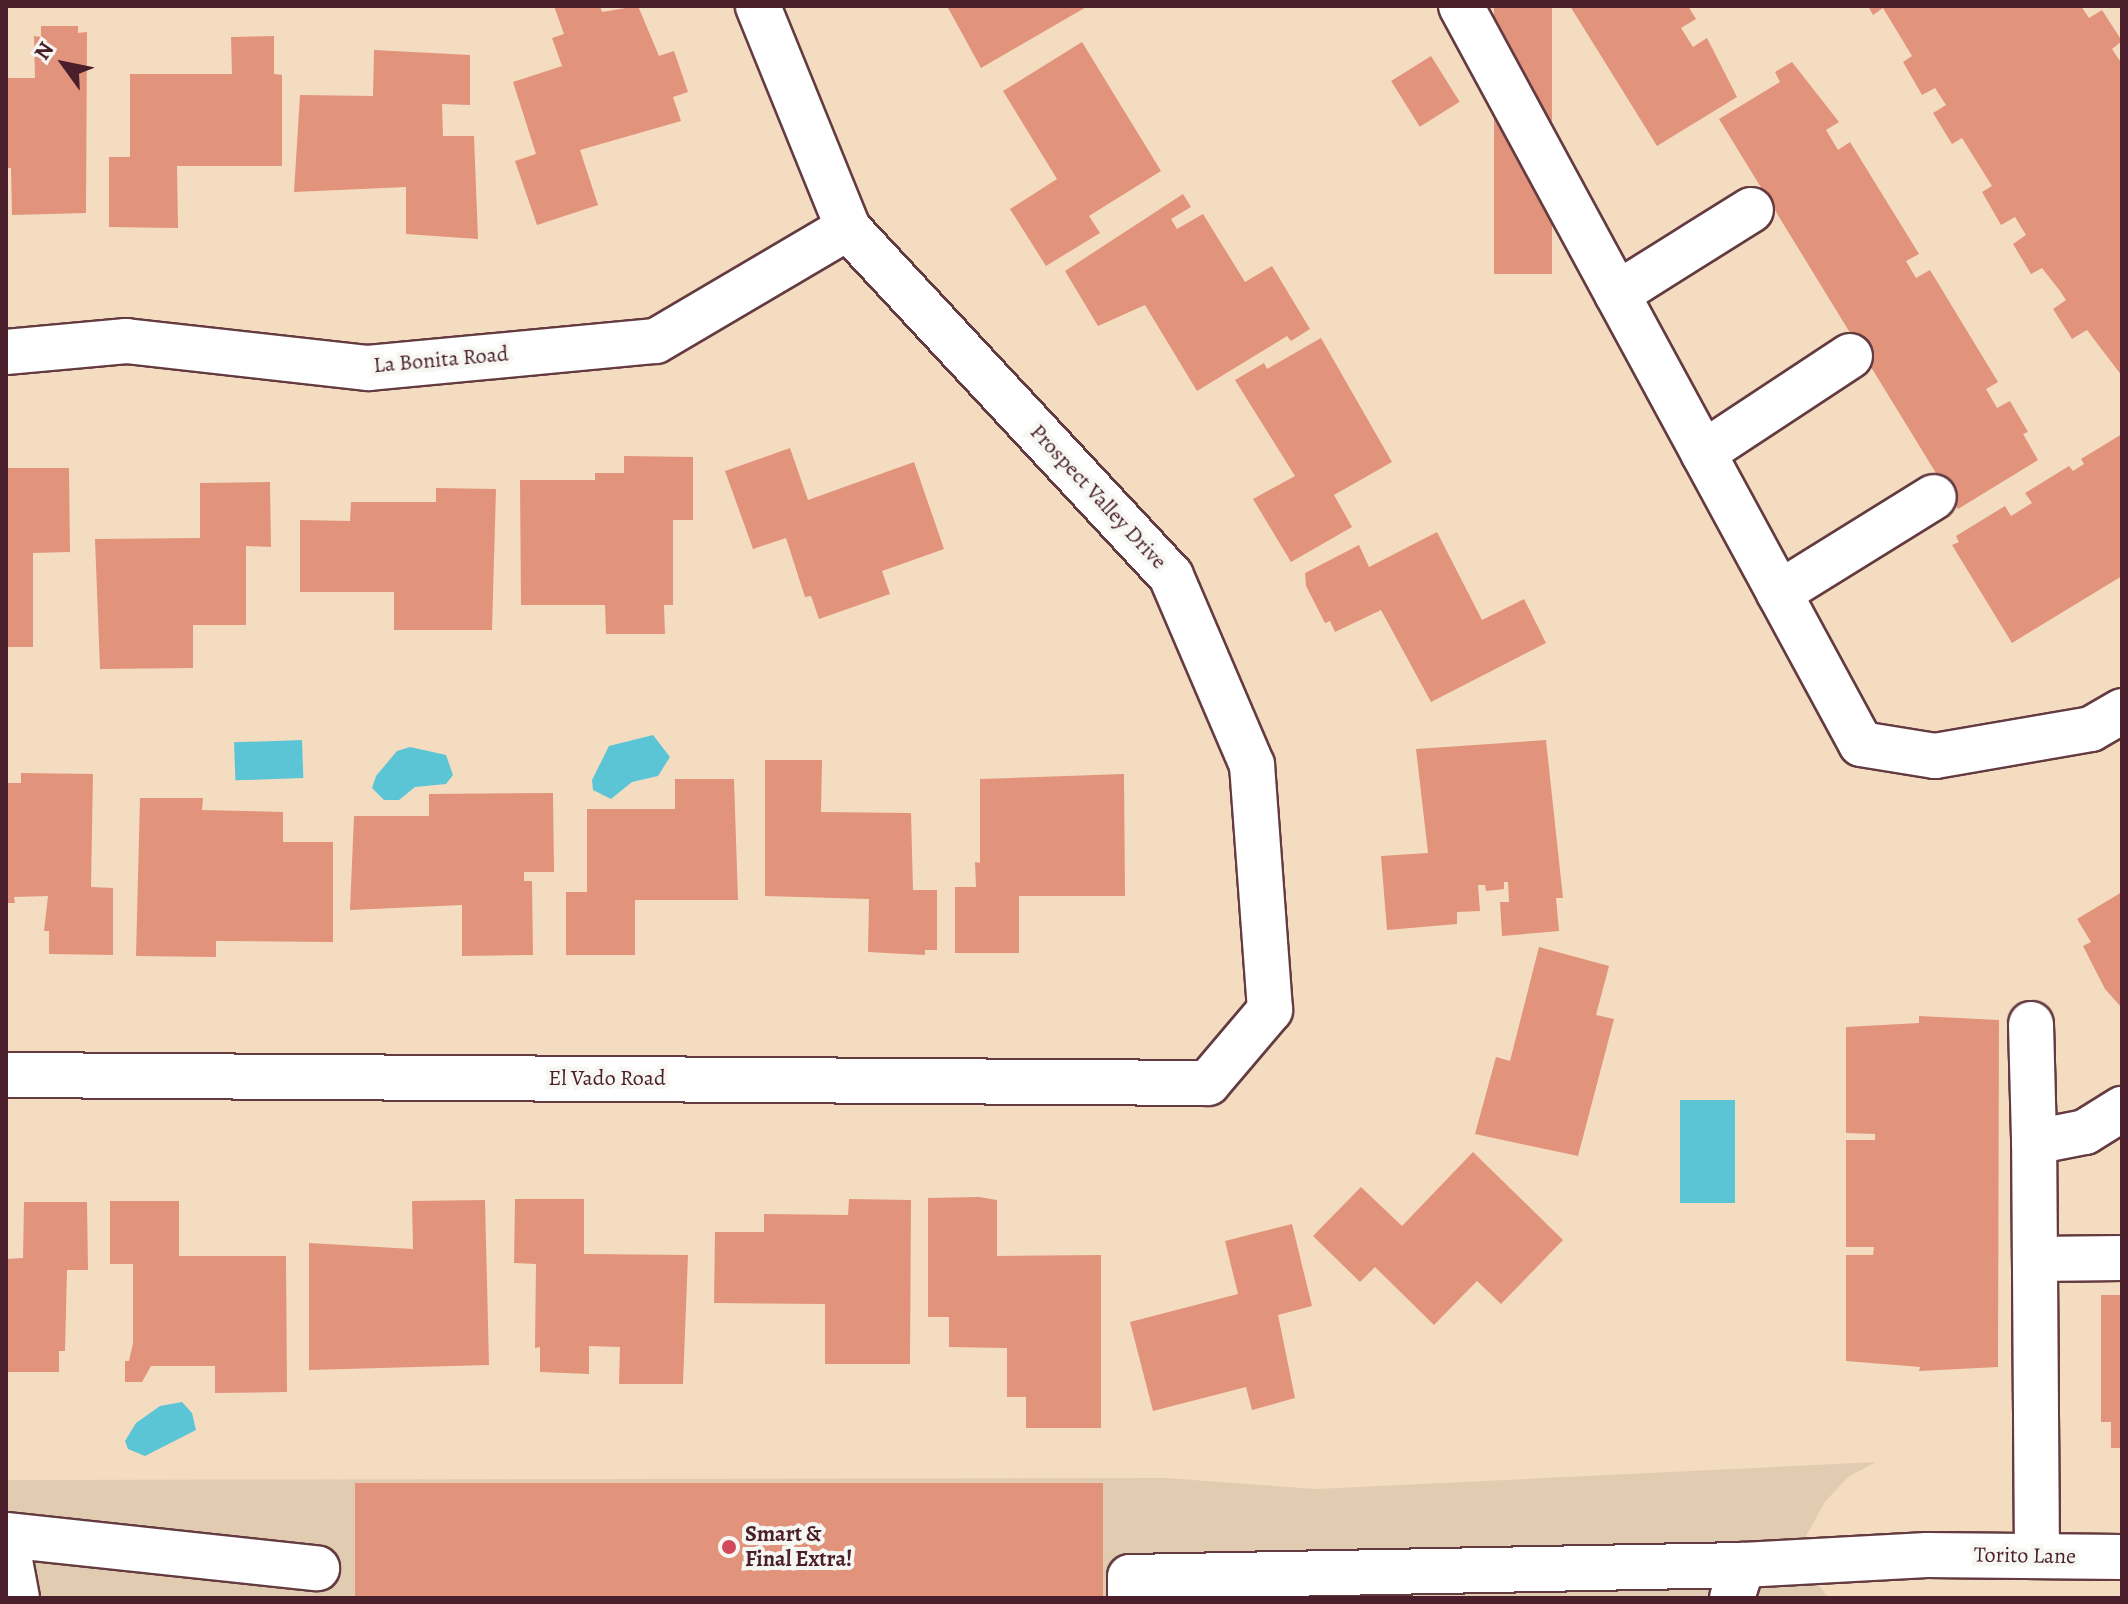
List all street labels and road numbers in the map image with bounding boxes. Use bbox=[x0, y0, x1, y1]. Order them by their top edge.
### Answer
street label: La Bonita Road bbox=[372, 341, 510, 379]
street label: Prospect Valley Drive bbox=[1024, 419, 1172, 575]
street label: El Vado Road bbox=[548, 1066, 666, 1092]
street label: Torito Lane bbox=[1974, 1542, 2076, 1570]

